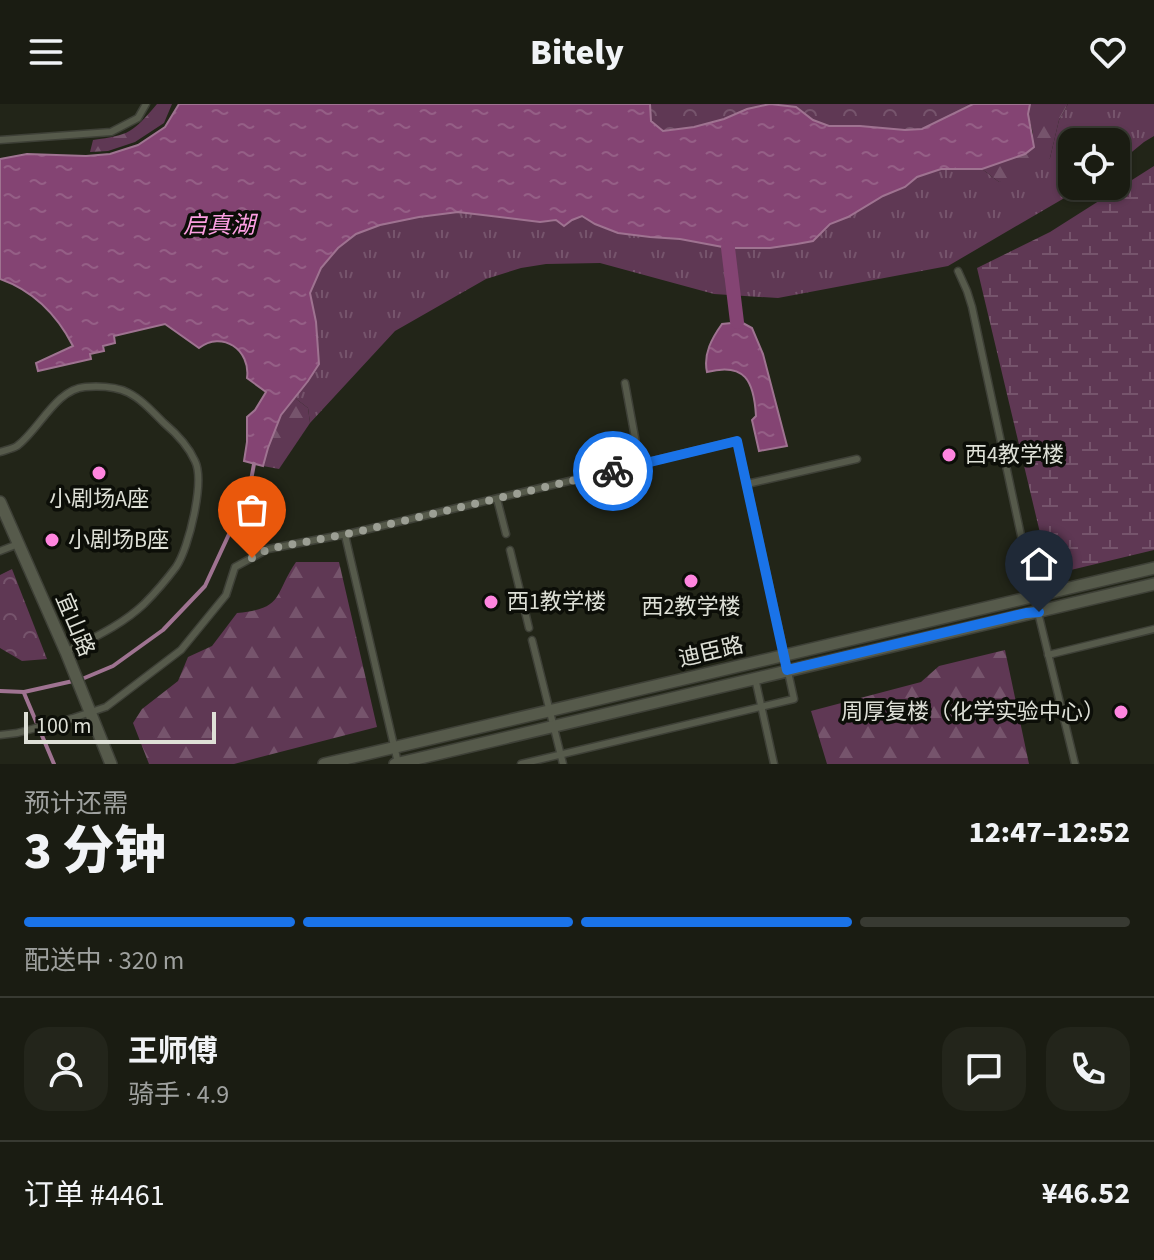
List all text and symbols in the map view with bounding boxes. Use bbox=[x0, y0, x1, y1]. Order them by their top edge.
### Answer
text: Bitely bbox=[530, 27, 624, 78]
icon: menu bbox=[24, 30, 68, 74]
icon: heart bbox=[1086, 30, 1130, 74]
map controls bbox=[1058, 128, 1130, 200]
button: locate bbox=[1058, 128, 1130, 200]
water label: 启真湖 bbox=[183, 208, 259, 243]
courier bbox=[573, 431, 653, 511]
place label: 西4教学楼 bbox=[965, 439, 1064, 471]
marker: 西4教学楼 bbox=[940, 446, 958, 464]
icon: bike bbox=[591, 449, 635, 493]
marker: 小剧场A座 bbox=[90, 464, 108, 482]
pin bbox=[218, 476, 286, 558]
place label: 小剧场A座 bbox=[49, 483, 149, 515]
icon: bag bbox=[230, 488, 274, 532]
place label: 小剧场B座 bbox=[68, 524, 169, 556]
pin bbox=[1005, 530, 1073, 612]
marker: 小剧场B座 bbox=[43, 531, 61, 549]
icon: home bbox=[1017, 542, 1061, 586]
marker: 西2教学楼 bbox=[682, 572, 700, 590]
place label: 西1教学楼 bbox=[507, 586, 606, 618]
street label: 宜山路 bbox=[47, 588, 103, 662]
place label: 西2教学楼 bbox=[642, 591, 740, 623]
marker: 西1教学楼 bbox=[482, 593, 500, 611]
street label: 迪臣路 bbox=[675, 629, 747, 675]
place label: 周厚复楼（化学实验中心） bbox=[841, 696, 1105, 728]
marker: 周厚复楼（化学实验中心） bbox=[1112, 703, 1130, 721]
scale bar bbox=[24, 708, 216, 744]
text: 100 m bbox=[36, 710, 91, 742]
text: 预计还需 bbox=[24, 785, 128, 822]
text: 12:47–12:52 bbox=[969, 811, 1130, 854]
text: 3 分钟 bbox=[24, 815, 166, 889]
text: 配送中 · 320 m bbox=[24, 942, 184, 979]
button: person bbox=[24, 1027, 108, 1111]
button: chat bbox=[942, 1027, 1026, 1111]
button: phone bbox=[1046, 1027, 1130, 1111]
text: 王师傅 bbox=[128, 1030, 218, 1073]
text: 骑手 · 4.9 bbox=[128, 1076, 229, 1113]
text: ¥46.52 bbox=[1042, 1172, 1130, 1215]
text: 订单 #4461 bbox=[24, 1174, 165, 1217]

